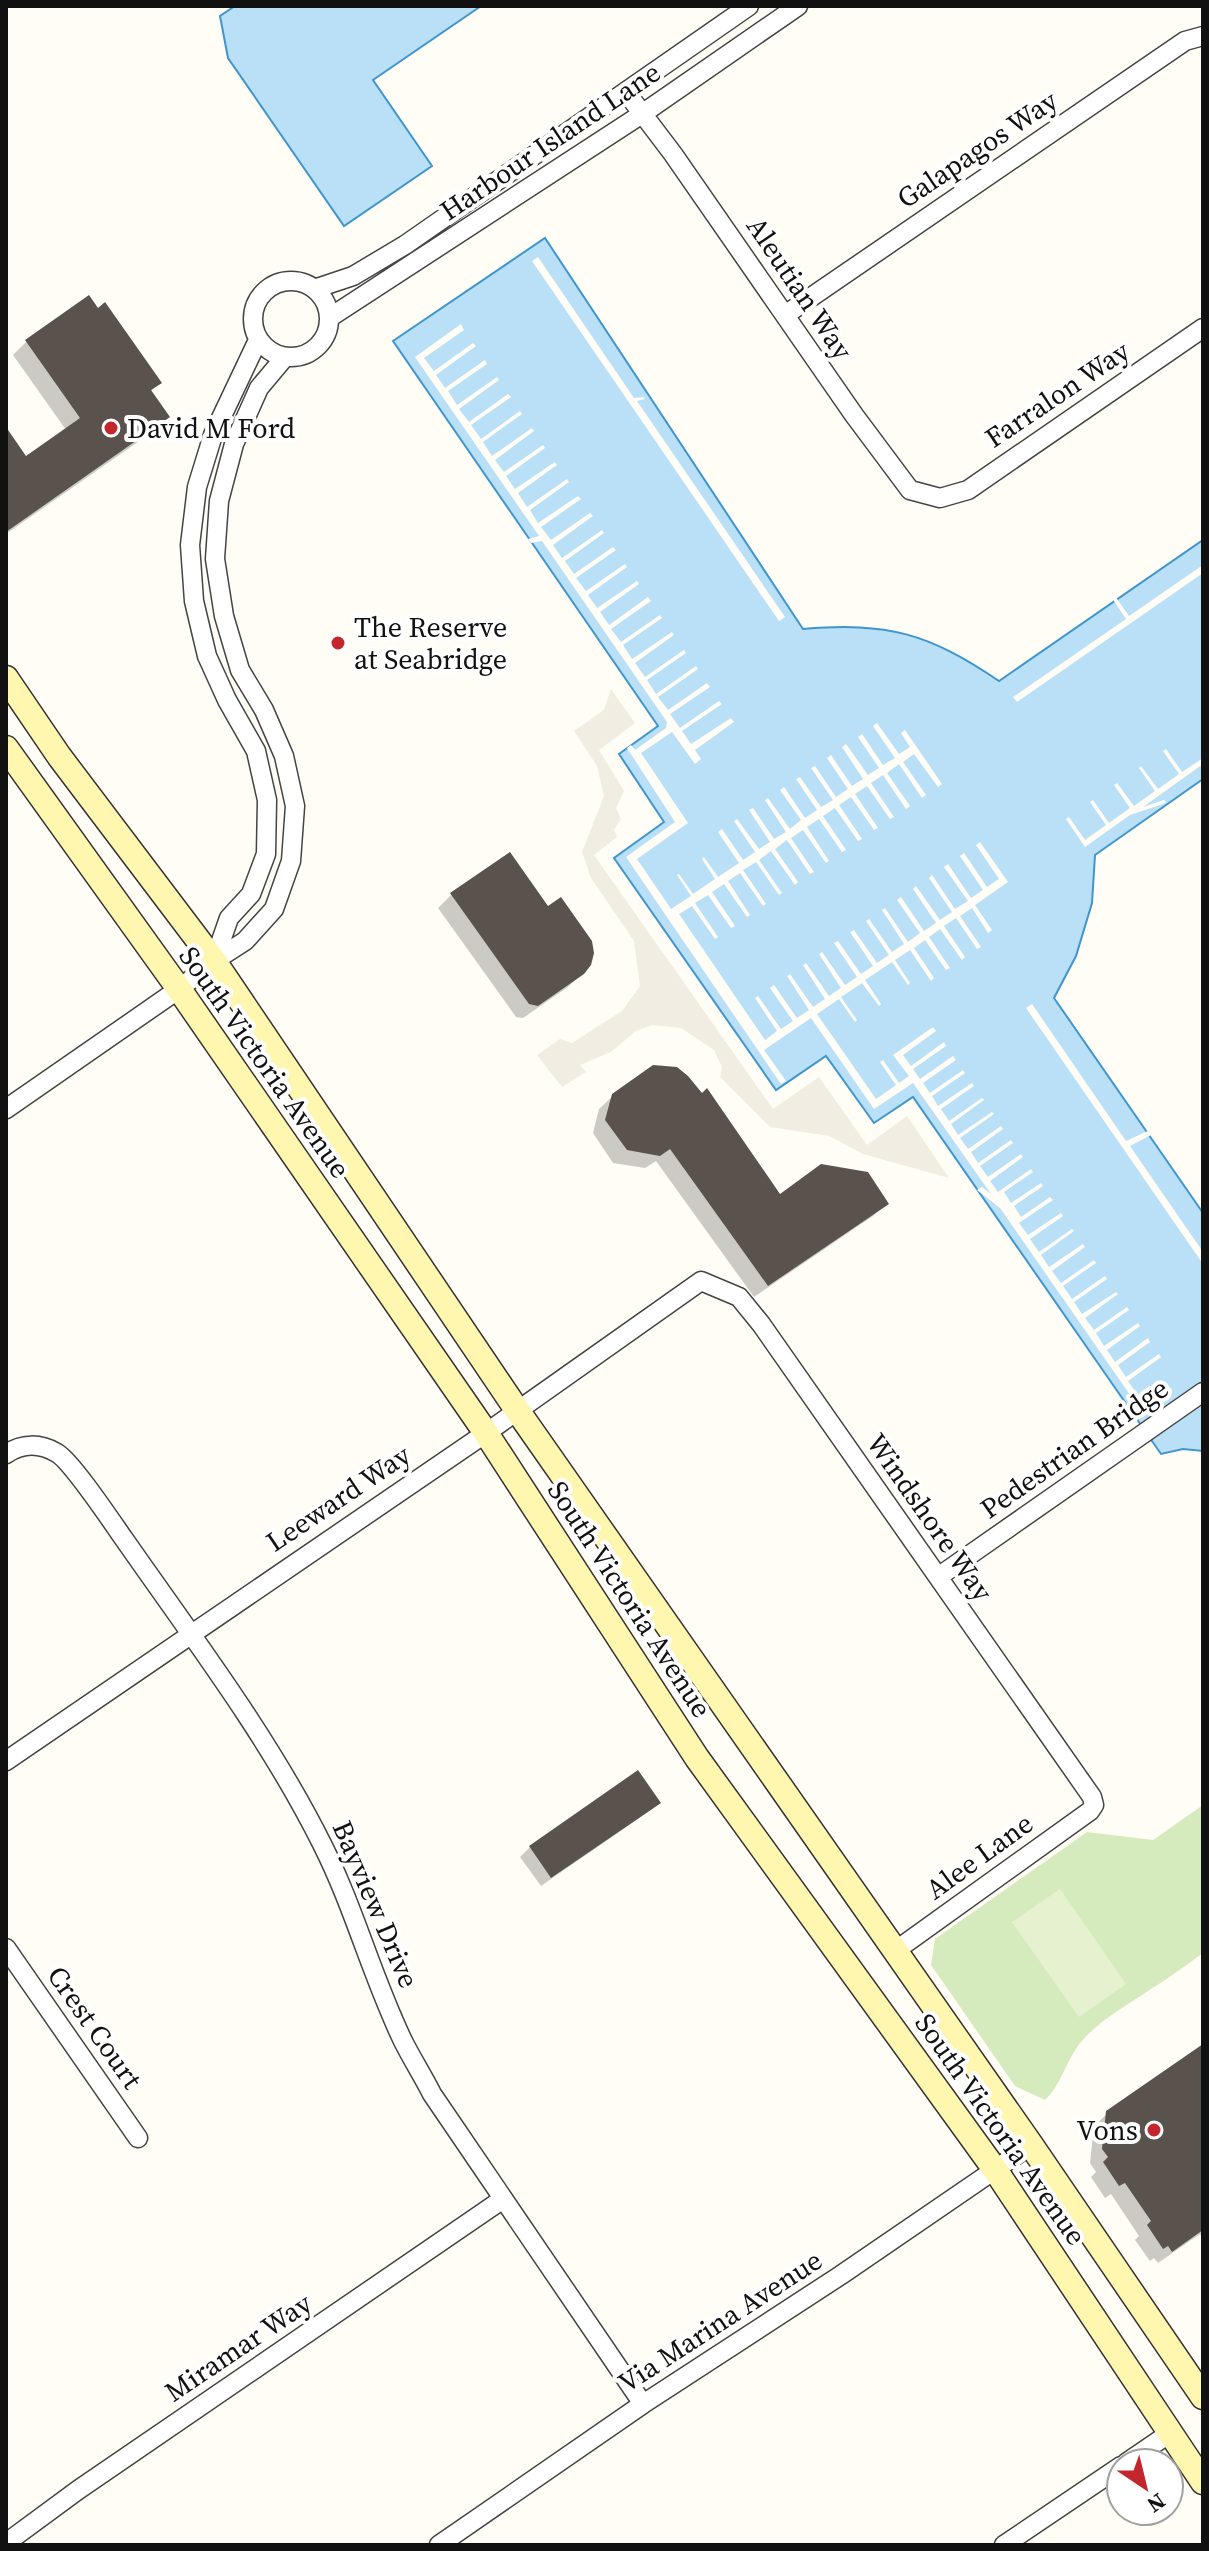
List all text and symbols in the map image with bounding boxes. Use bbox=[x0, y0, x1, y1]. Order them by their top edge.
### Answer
street label: Harbour Island Lane bbox=[432, 53, 668, 229]
street label: Galapagos Way bbox=[889, 81, 1065, 217]
street label: Aleutian Way bbox=[738, 209, 862, 368]
street label: Farralon Way bbox=[977, 331, 1137, 456]
place label: David M Ford bbox=[127, 409, 295, 447]
marker: David M Ford bbox=[102, 419, 120, 437]
place label: The Reserve at Seabridge bbox=[354, 608, 507, 678]
marker: The Reserve at Seabridge bbox=[329, 634, 347, 652]
street label: South Victoria Avenue bbox=[171, 939, 359, 1185]
street label: Pedestrian Bridge bbox=[972, 1369, 1176, 1527]
street label: Windshore Way bbox=[858, 1426, 1002, 1609]
street label: Leeward Way bbox=[258, 1435, 418, 1560]
street label: South Victoria Avenue bbox=[539, 1473, 721, 1725]
street label: Alee Lane bbox=[918, 1804, 1040, 1908]
street label: Bayview Drive bbox=[324, 1815, 428, 1993]
street label: Crest Court bbox=[39, 1958, 152, 2097]
street label: South Victoria Avenue bbox=[907, 2006, 1095, 2252]
place label: Vons bbox=[1077, 2111, 1138, 2149]
marker: Vons bbox=[1145, 2121, 1163, 2139]
street label: Via Marina Avenue bbox=[611, 2241, 829, 2401]
street label: Miramar Way bbox=[157, 2284, 319, 2410]
north arrow bbox=[1105, 2447, 1185, 2527]
text: N bbox=[1141, 2486, 1172, 2520]

